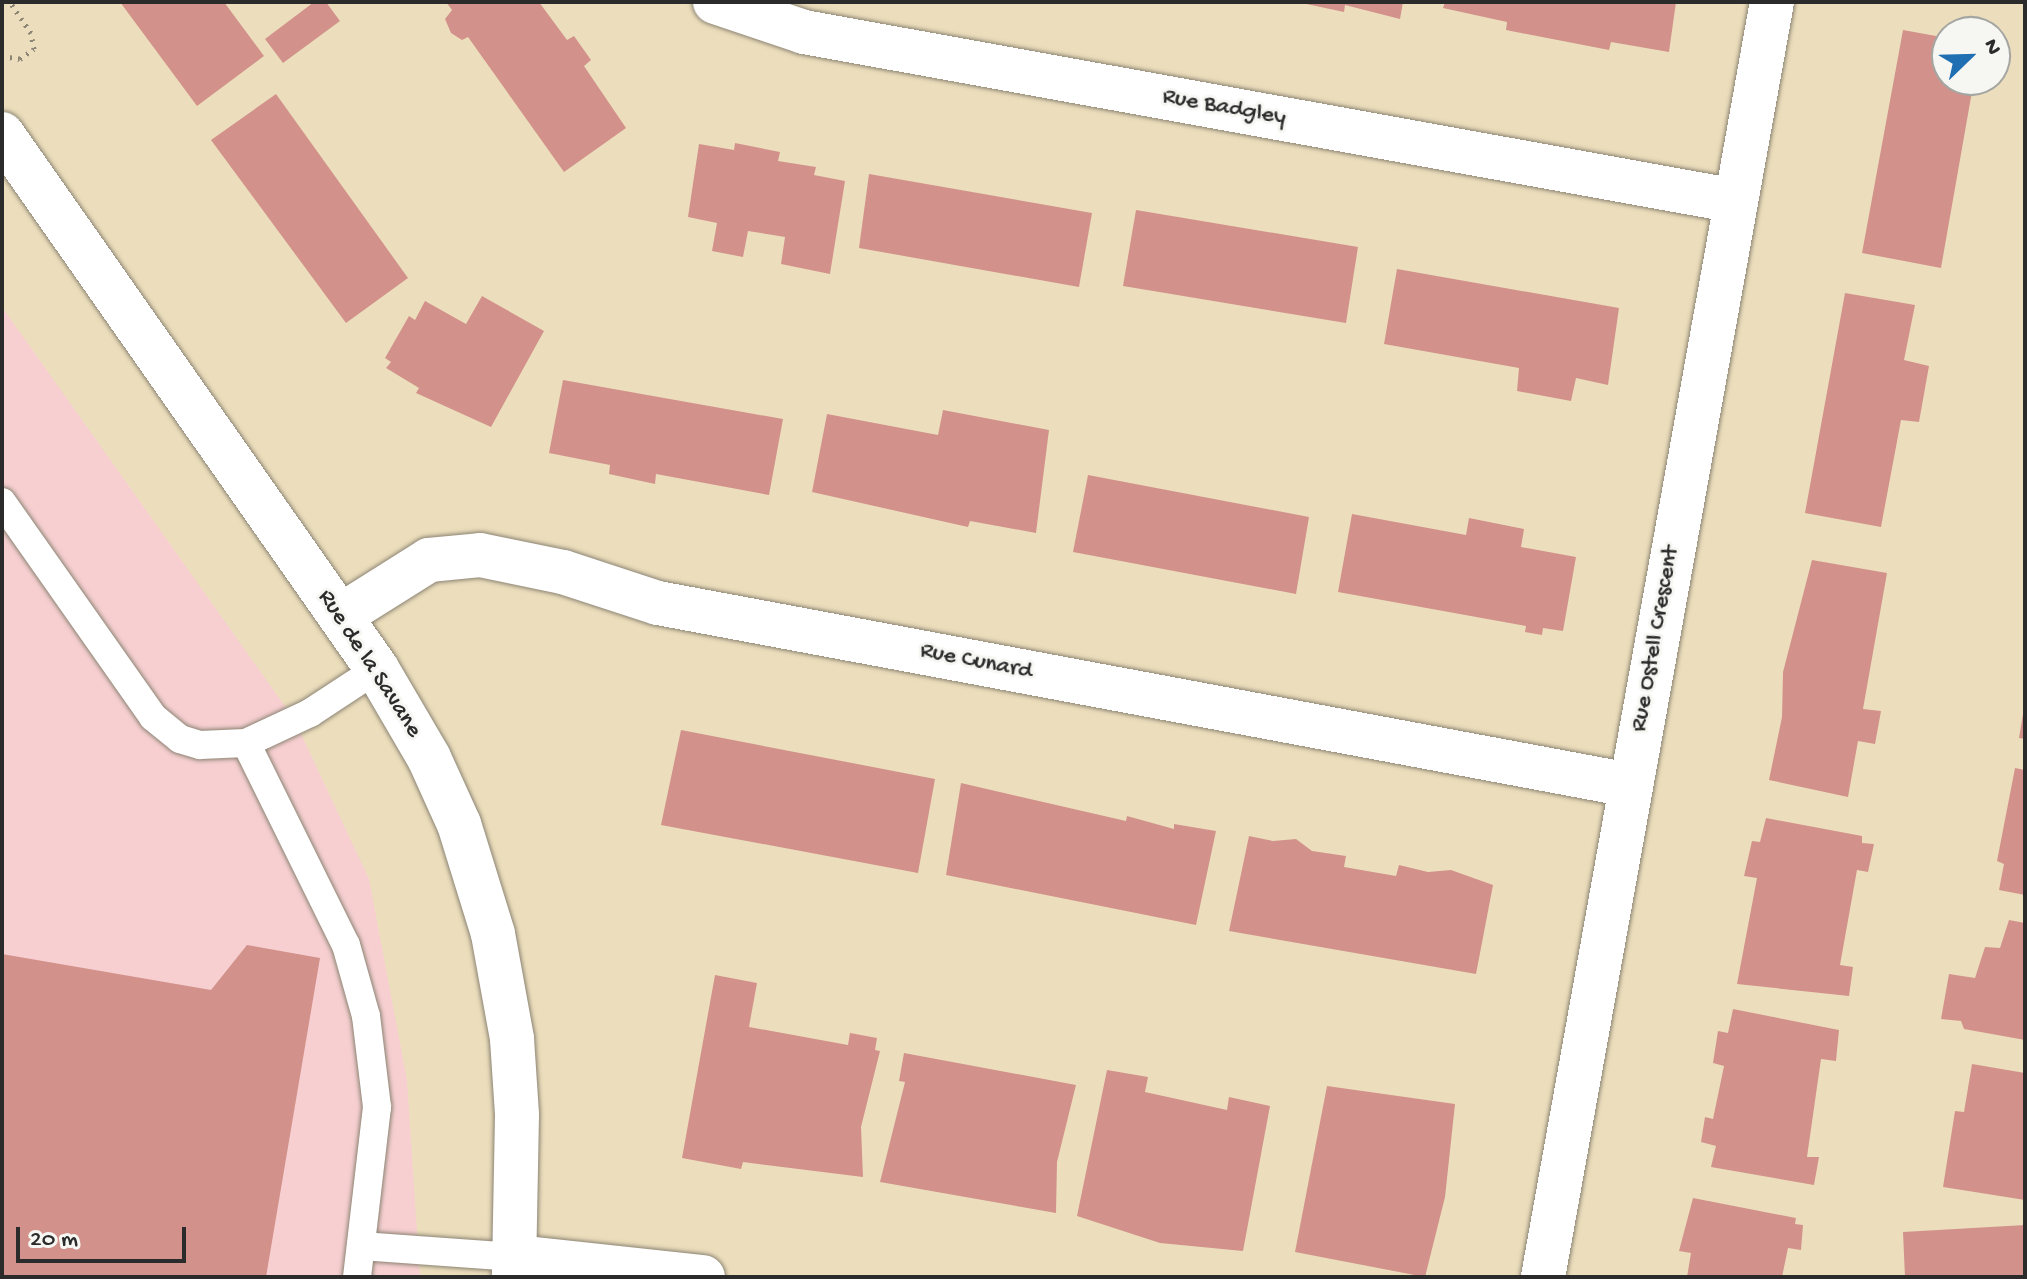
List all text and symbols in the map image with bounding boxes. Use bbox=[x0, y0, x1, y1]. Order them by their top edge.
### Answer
north arrow bbox=[1931, 16, 2011, 96]
text: N bbox=[1976, 36, 2006, 59]
street label: Rue Badgley bbox=[1160, 83, 1288, 133]
street label: Rue Ostell Crescent bbox=[1625, 544, 1687, 734]
street label: Rue de la Savane bbox=[310, 585, 428, 743]
street label: Rue Cunard bbox=[918, 637, 1034, 687]
scale bar bbox=[20, 1211, 190, 1261]
text: 20 m bbox=[30, 1226, 78, 1255]

